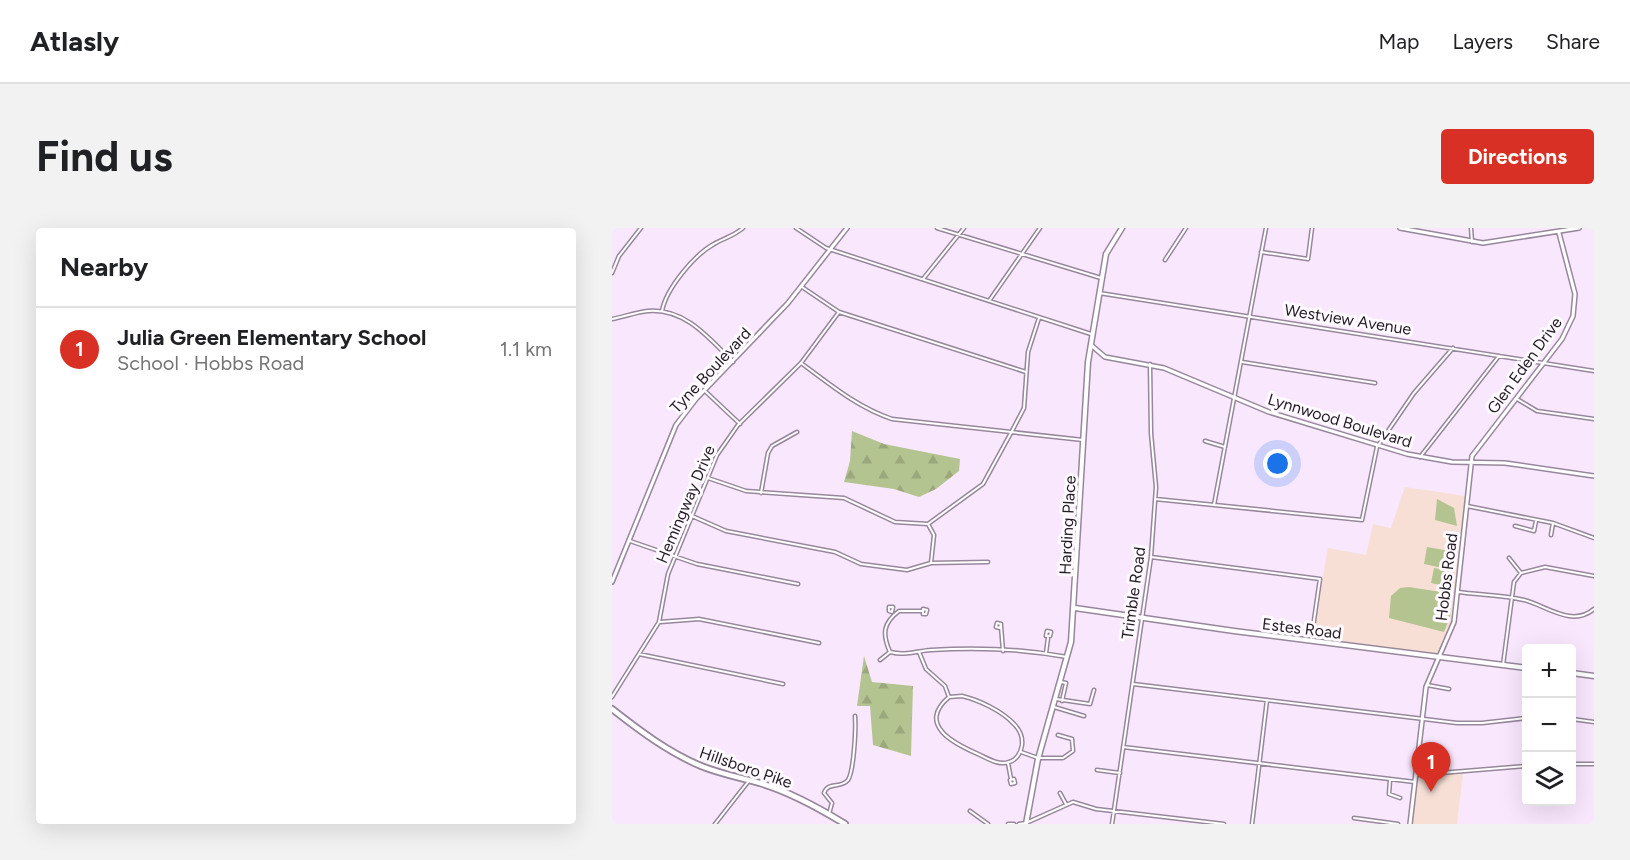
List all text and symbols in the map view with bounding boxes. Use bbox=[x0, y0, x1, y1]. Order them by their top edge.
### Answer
text: Atlasly bbox=[30, 24, 119, 58]
text: Map bbox=[1379, 29, 1419, 54]
text: Layers bbox=[1452, 29, 1513, 54]
text: Share bbox=[1546, 29, 1600, 54]
button: Directions bbox=[1441, 129, 1594, 184]
text: Find us bbox=[36, 131, 173, 182]
text: Nearby bbox=[60, 251, 148, 283]
street label: Westview Avenue bbox=[1283, 300, 1413, 339]
street label: Glen Eden Drive bbox=[1483, 313, 1566, 417]
text: Julia Green Elementary School bbox=[117, 324, 427, 351]
street label: Tyne Boulevard bbox=[666, 324, 755, 417]
text: 1 bbox=[75, 337, 84, 361]
text: 1.1 km bbox=[500, 337, 552, 361]
text: School · Hobbs Road bbox=[117, 351, 304, 375]
street label: Lynnwood Boulevard bbox=[1265, 390, 1414, 451]
street label: Hemingway Drive bbox=[652, 442, 719, 566]
your location bbox=[1263, 449, 1292, 478]
street label: Harding Place bbox=[1055, 475, 1080, 575]
street label: Hobbs Road bbox=[1432, 532, 1461, 622]
street label: Trimble Road bbox=[1118, 546, 1149, 641]
street label: Estes Road bbox=[1261, 614, 1343, 643]
map controls bbox=[1522, 644, 1576, 806]
button: + bbox=[1522, 644, 1576, 698]
button: − bbox=[1522, 698, 1576, 752]
pin: 1 bbox=[1412, 742, 1450, 792]
street label: Hillsboro Pike bbox=[697, 743, 795, 792]
button: layers bbox=[1522, 752, 1576, 806]

